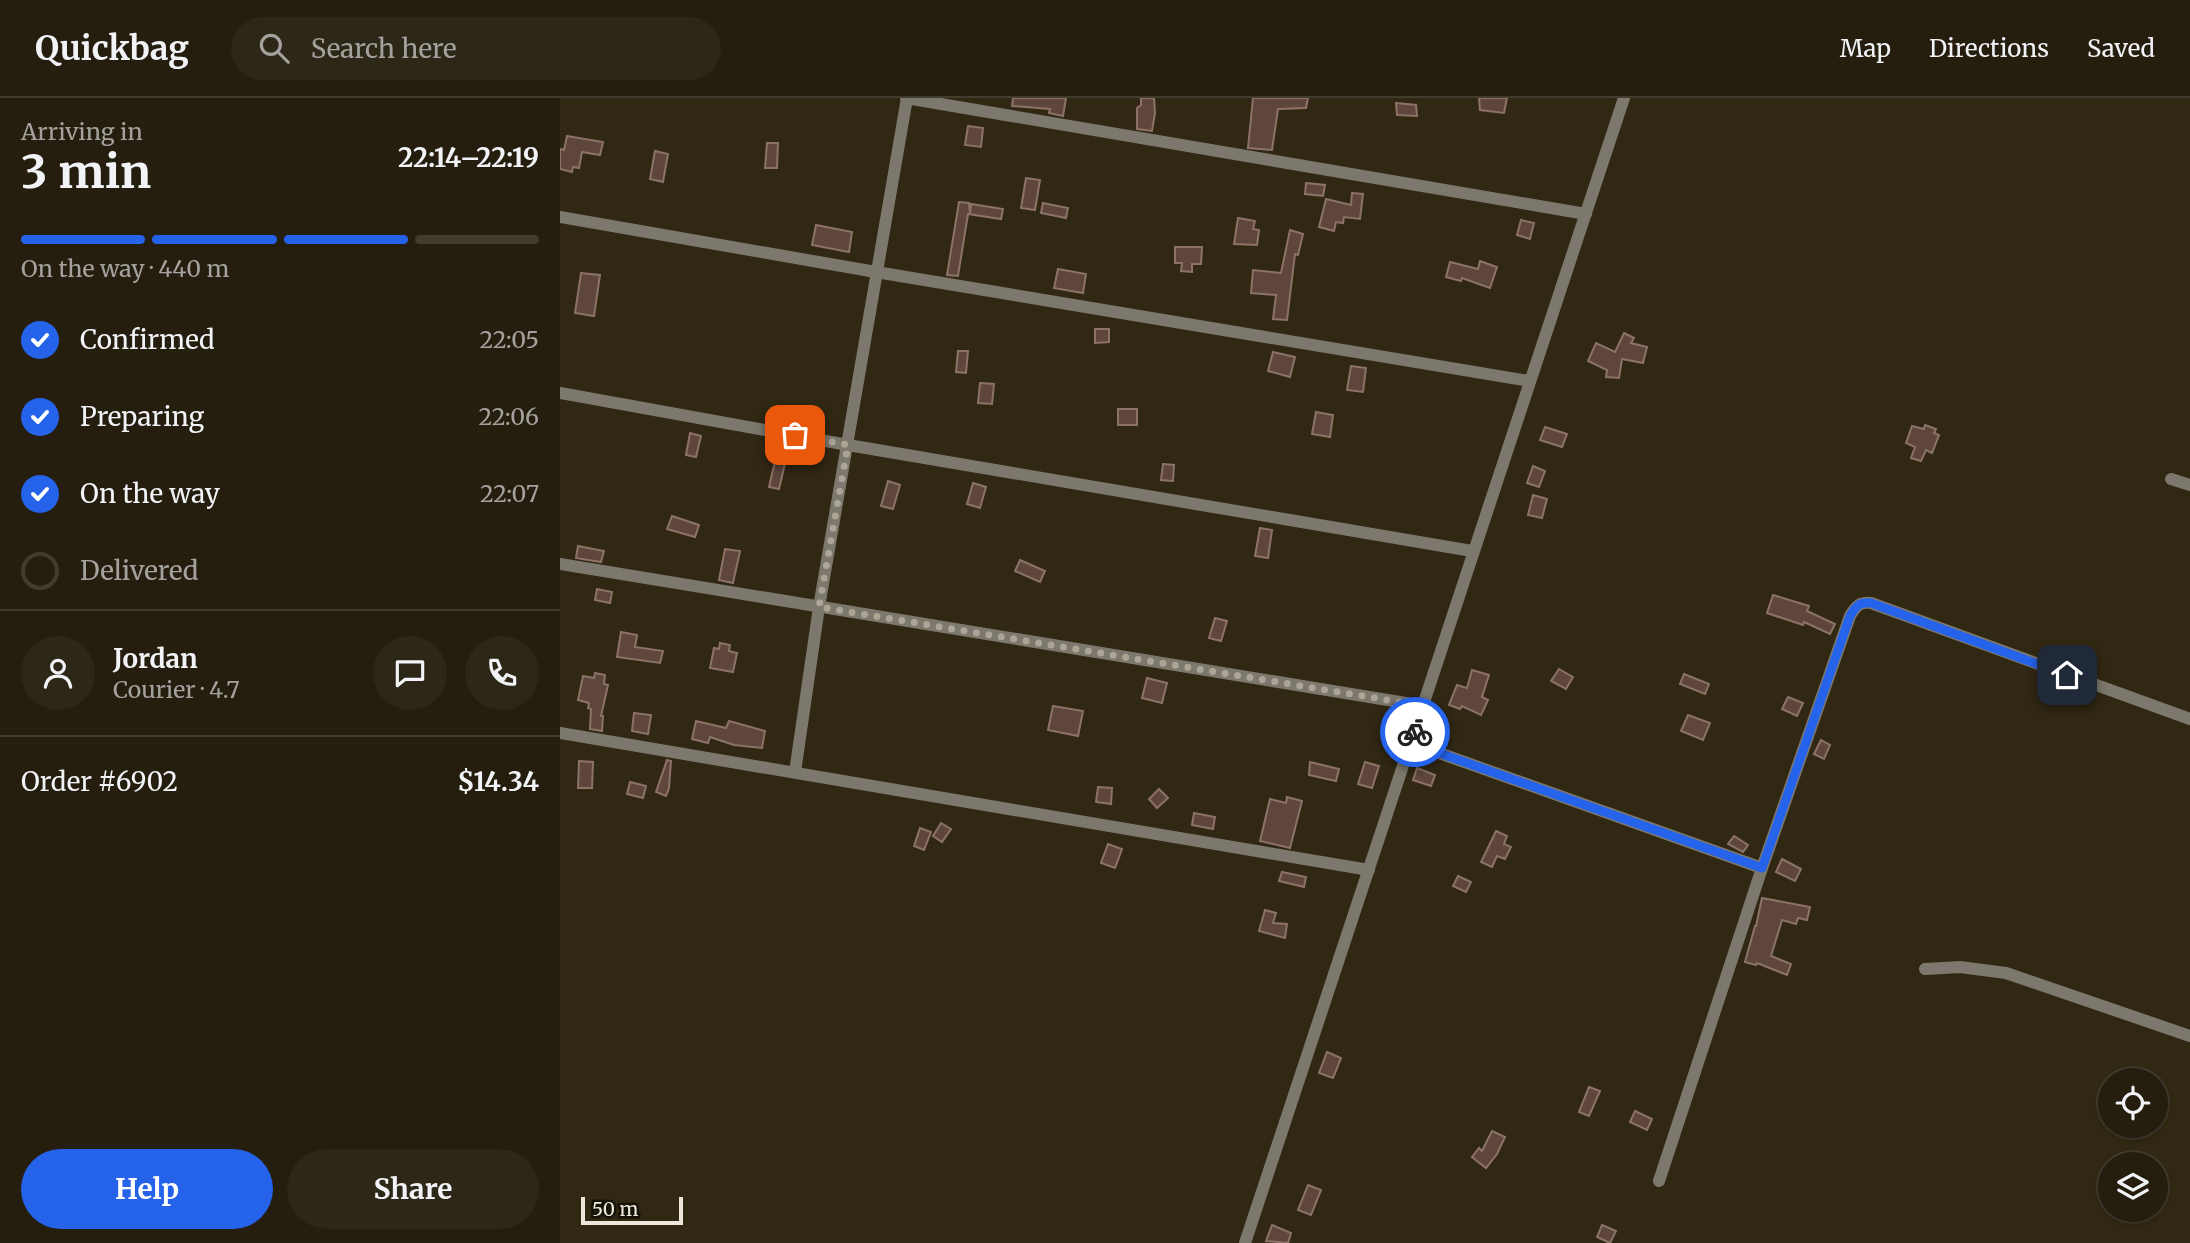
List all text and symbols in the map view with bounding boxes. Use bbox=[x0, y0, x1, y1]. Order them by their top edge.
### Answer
search box bbox=[231, 17, 721, 80]
text: Quickbag bbox=[35, 28, 189, 69]
icon: search bbox=[255, 29, 293, 67]
text: Search here bbox=[311, 32, 457, 65]
text: Map bbox=[1840, 33, 1891, 64]
text: Directions bbox=[1929, 33, 2049, 64]
text: Saved bbox=[2087, 33, 2155, 64]
text: Arriving in bbox=[21, 117, 143, 146]
text: 22:14–22:19 bbox=[398, 141, 539, 174]
text: 3 min bbox=[21, 143, 151, 201]
text: On the way · 440 m bbox=[21, 254, 229, 283]
icon: check bbox=[21, 321, 59, 359]
text: Confirmed bbox=[80, 323, 215, 356]
text: 22:05 bbox=[480, 325, 539, 354]
icon: check bbox=[21, 398, 59, 436]
text: Preparing bbox=[80, 400, 204, 433]
text: 22:06 bbox=[479, 402, 539, 431]
pin bbox=[765, 405, 825, 465]
icon: bag bbox=[776, 416, 814, 454]
icon: check bbox=[21, 475, 59, 513]
text: On the way bbox=[80, 477, 220, 510]
text: 22:07 bbox=[480, 479, 539, 508]
text: Delivered bbox=[80, 554, 199, 587]
button: person bbox=[21, 636, 95, 710]
button: chat bbox=[373, 636, 447, 710]
button: phone bbox=[465, 636, 539, 710]
text: Jordan bbox=[113, 642, 198, 675]
pin bbox=[2037, 645, 2097, 705]
icon: home bbox=[2048, 656, 2086, 694]
text: Courier · 4.7 bbox=[113, 675, 240, 704]
courier bbox=[1380, 697, 1450, 767]
icon: bike bbox=[1396, 713, 1434, 751]
text: Order #6902 bbox=[21, 765, 178, 798]
text: $14.34 bbox=[457, 765, 539, 798]
map controls bbox=[2098, 1068, 2168, 1222]
button: locate bbox=[2098, 1068, 2168, 1138]
button: Help bbox=[21, 1149, 273, 1229]
button: Share bbox=[287, 1149, 539, 1229]
button: layers bbox=[2098, 1152, 2168, 1222]
scale bar bbox=[581, 1194, 682, 1226]
text: 50 m bbox=[592, 1197, 638, 1221]

